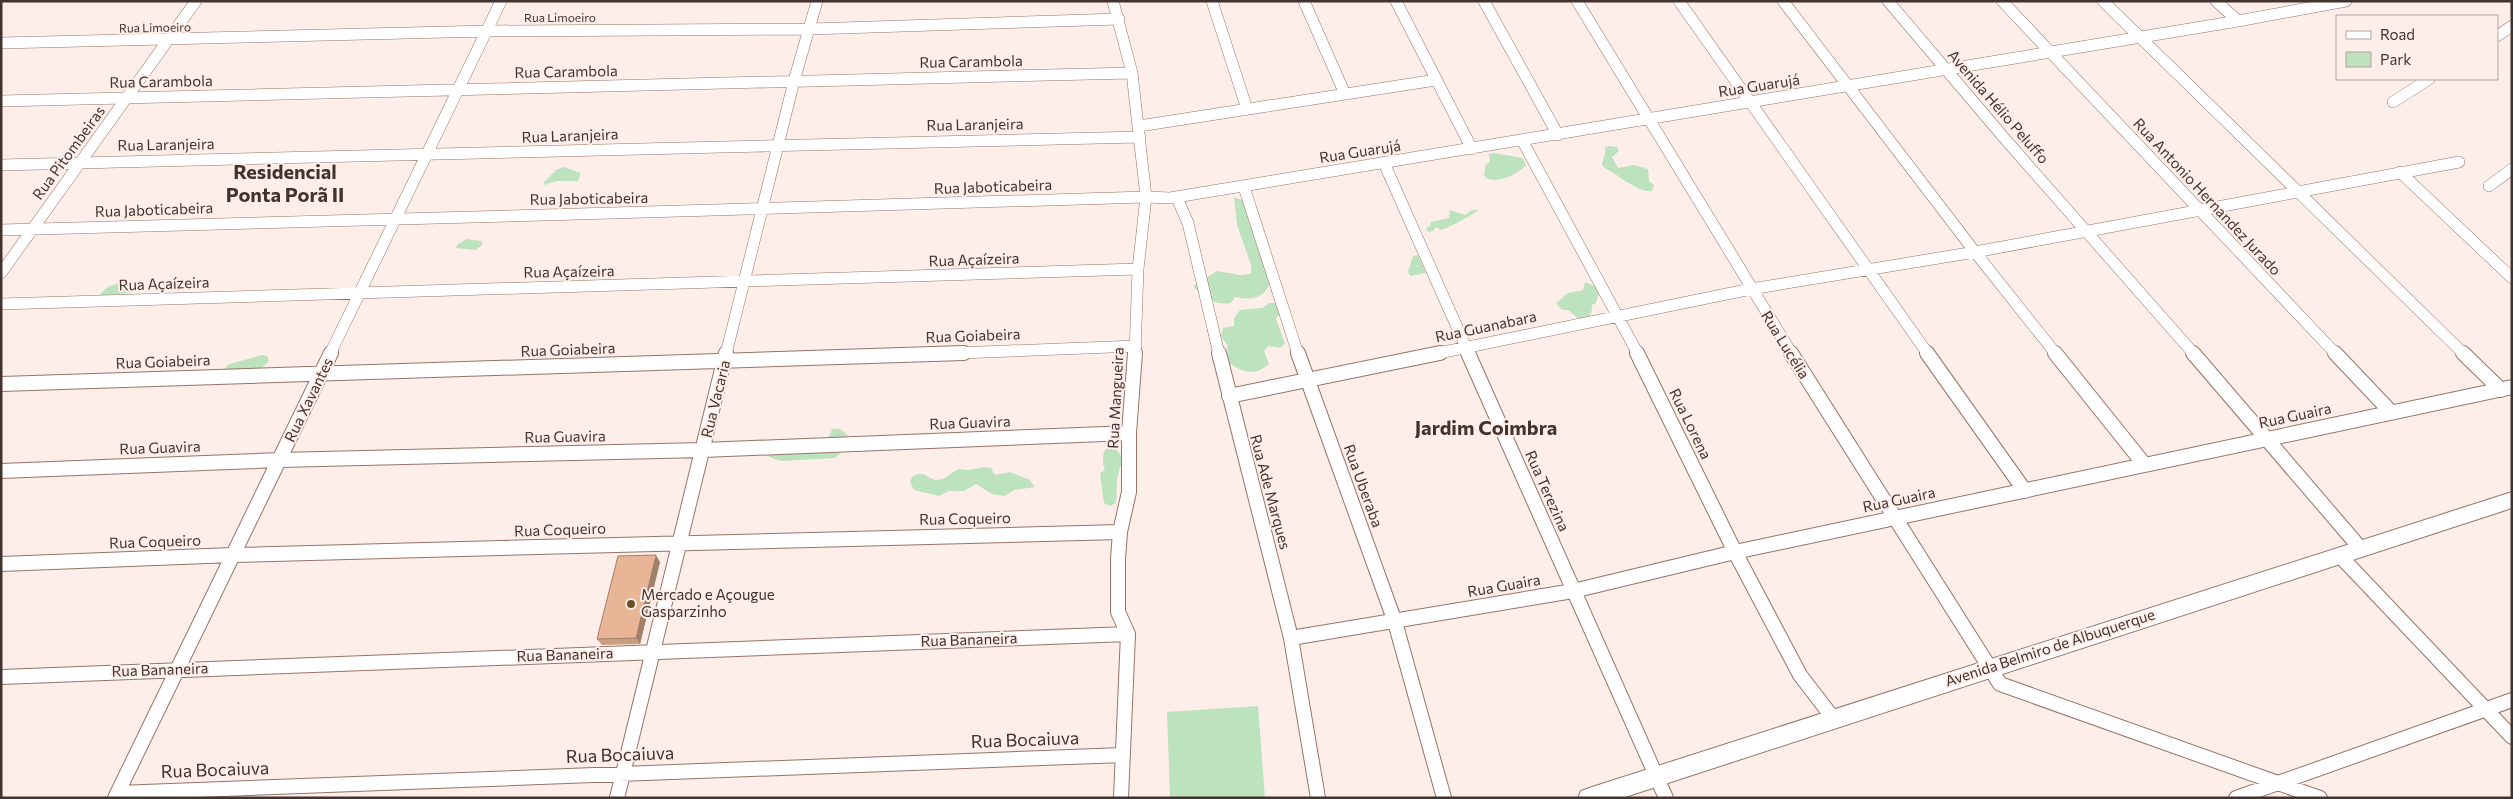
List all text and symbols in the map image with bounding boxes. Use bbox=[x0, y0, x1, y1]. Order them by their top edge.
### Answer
street label: Rua Limoeiro bbox=[524, 10, 596, 24]
legend bbox=[2336, 15, 2498, 80]
street label: Rua Limoeiro bbox=[119, 19, 191, 35]
text: Road bbox=[2380, 25, 2415, 43]
street label: Avenida Hélio Peluffo bbox=[1944, 46, 2053, 167]
text: Park bbox=[2380, 50, 2411, 68]
street label: Rua Carambola bbox=[919, 51, 1023, 71]
street label: Rua Carambola bbox=[514, 61, 618, 81]
street label: Rua Guarujá bbox=[1717, 70, 1801, 100]
street label: Rua Carambola bbox=[109, 71, 213, 91]
street label: Rua Pitombeiras bbox=[28, 102, 108, 203]
street label: Rua Laranjeira bbox=[926, 114, 1024, 134]
street label: Rua Antonio Hernandez Jurado bbox=[2130, 114, 2285, 279]
street label: Rua Laranjeira bbox=[521, 124, 619, 146]
street label: Rua Laranjeira bbox=[117, 134, 215, 154]
street label: Rua Guarujá bbox=[1318, 136, 1402, 166]
district label: Residencial Ponta Porã II bbox=[226, 159, 344, 206]
street label: Rua Jaboticabeira bbox=[933, 175, 1053, 197]
street label: Rua Jaboticabeira bbox=[530, 188, 648, 208]
street label: Rua Jaboticabeira bbox=[94, 198, 214, 220]
street label: Rua Açaízeira bbox=[928, 248, 1020, 270]
street label: Rua Açaízeira bbox=[523, 261, 615, 281]
street label: Rua Açaízeira bbox=[118, 272, 210, 294]
street label: Rua Guanabara bbox=[1433, 306, 1538, 346]
street label: Rua Lucélia bbox=[1758, 307, 1814, 382]
street label: Rua Goiabeira bbox=[925, 324, 1021, 346]
street label: Rua Goiabeira bbox=[520, 338, 616, 360]
street label: Rua Mangueira bbox=[1103, 347, 1127, 449]
street label: Rua Goiabeira bbox=[115, 350, 211, 372]
street label: Rua Xavantes bbox=[280, 354, 336, 445]
street label: Rua Vacaria bbox=[697, 358, 733, 439]
street label: Rua Lorena bbox=[1666, 385, 1716, 462]
street label: Rua Guaira bbox=[2257, 399, 2333, 432]
street label: Rua Guavira bbox=[929, 412, 1011, 432]
district label: Jardim Coimbra bbox=[1415, 415, 1557, 439]
street label: Rua Guavira bbox=[524, 426, 606, 446]
street label: Rua Ade Marques bbox=[1247, 432, 1295, 551]
street label: Rua Guavira bbox=[119, 437, 201, 457]
street label: Rua Uberaba bbox=[1341, 442, 1387, 530]
street label: Rua Terezina bbox=[1522, 447, 1574, 534]
street label: Rua Guaira bbox=[1861, 483, 1937, 516]
street label: Rua Coqueiro bbox=[919, 508, 1011, 528]
street label: Rua Coqueiro bbox=[514, 518, 606, 540]
street label: Rua Coqueiro bbox=[109, 530, 201, 552]
street label: Rua Guaira bbox=[1466, 570, 1542, 600]
place label: Mercado e Açougue Gasparzinho bbox=[641, 585, 775, 620]
marker: Mercado e Açougue Gasparzinho bbox=[625, 598, 637, 610]
street label: Avenida Belmiro de Albuquerque bbox=[1942, 605, 2157, 690]
street label: Rua Bananeira bbox=[920, 628, 1018, 650]
street label: Rua Bananeira bbox=[516, 643, 614, 665]
street label: Rua Bananeira bbox=[111, 658, 209, 680]
street label: Rua Bocaiuva bbox=[970, 726, 1080, 752]
street label: Rua Bocaiuva bbox=[565, 741, 675, 767]
street label: Rua Bocaiuva bbox=[160, 756, 270, 782]

